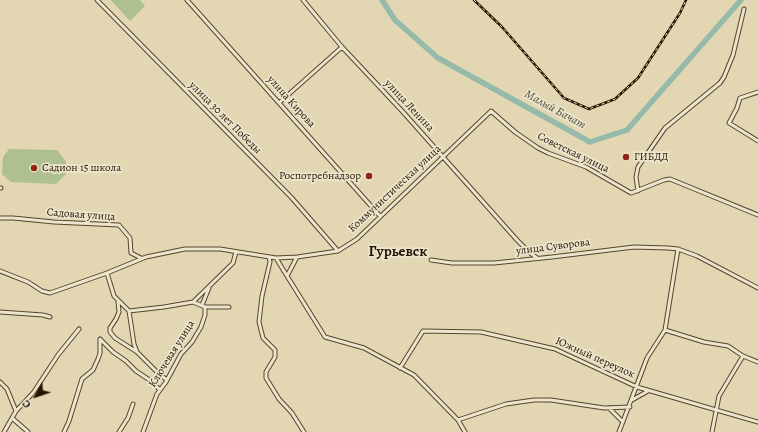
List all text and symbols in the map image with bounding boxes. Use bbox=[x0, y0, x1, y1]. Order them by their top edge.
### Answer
street label: улица Кирова bbox=[264, 73, 318, 131]
street label: улица Ленина bbox=[381, 77, 437, 135]
street label: улица 30 лет Победы bbox=[186, 79, 264, 157]
water label: Малый Бачат bbox=[522, 87, 588, 133]
street label: Советская улица bbox=[535, 130, 611, 176]
street label: Коммунистическая улица bbox=[346, 143, 444, 235]
place label: ГИБДД bbox=[634, 150, 668, 164]
marker: ГИБДД bbox=[621, 152, 631, 162]
place label: Садион 15 школа bbox=[42, 161, 121, 175]
marker: Садион 15 школа bbox=[29, 163, 39, 173]
place label: Роспотребнадзор bbox=[279, 169, 361, 183]
marker: Роспотребнадзор bbox=[364, 171, 374, 181]
street label: Садовая улица bbox=[46, 206, 116, 224]
street label: улица Суворова bbox=[515, 236, 591, 258]
district label: Гурьевск bbox=[369, 243, 427, 261]
street label: Ключевая улица bbox=[146, 318, 198, 390]
street label: Южный переулок bbox=[553, 335, 637, 381]
north arrow bbox=[16, 376, 56, 416]
text: С bbox=[18, 397, 34, 411]

